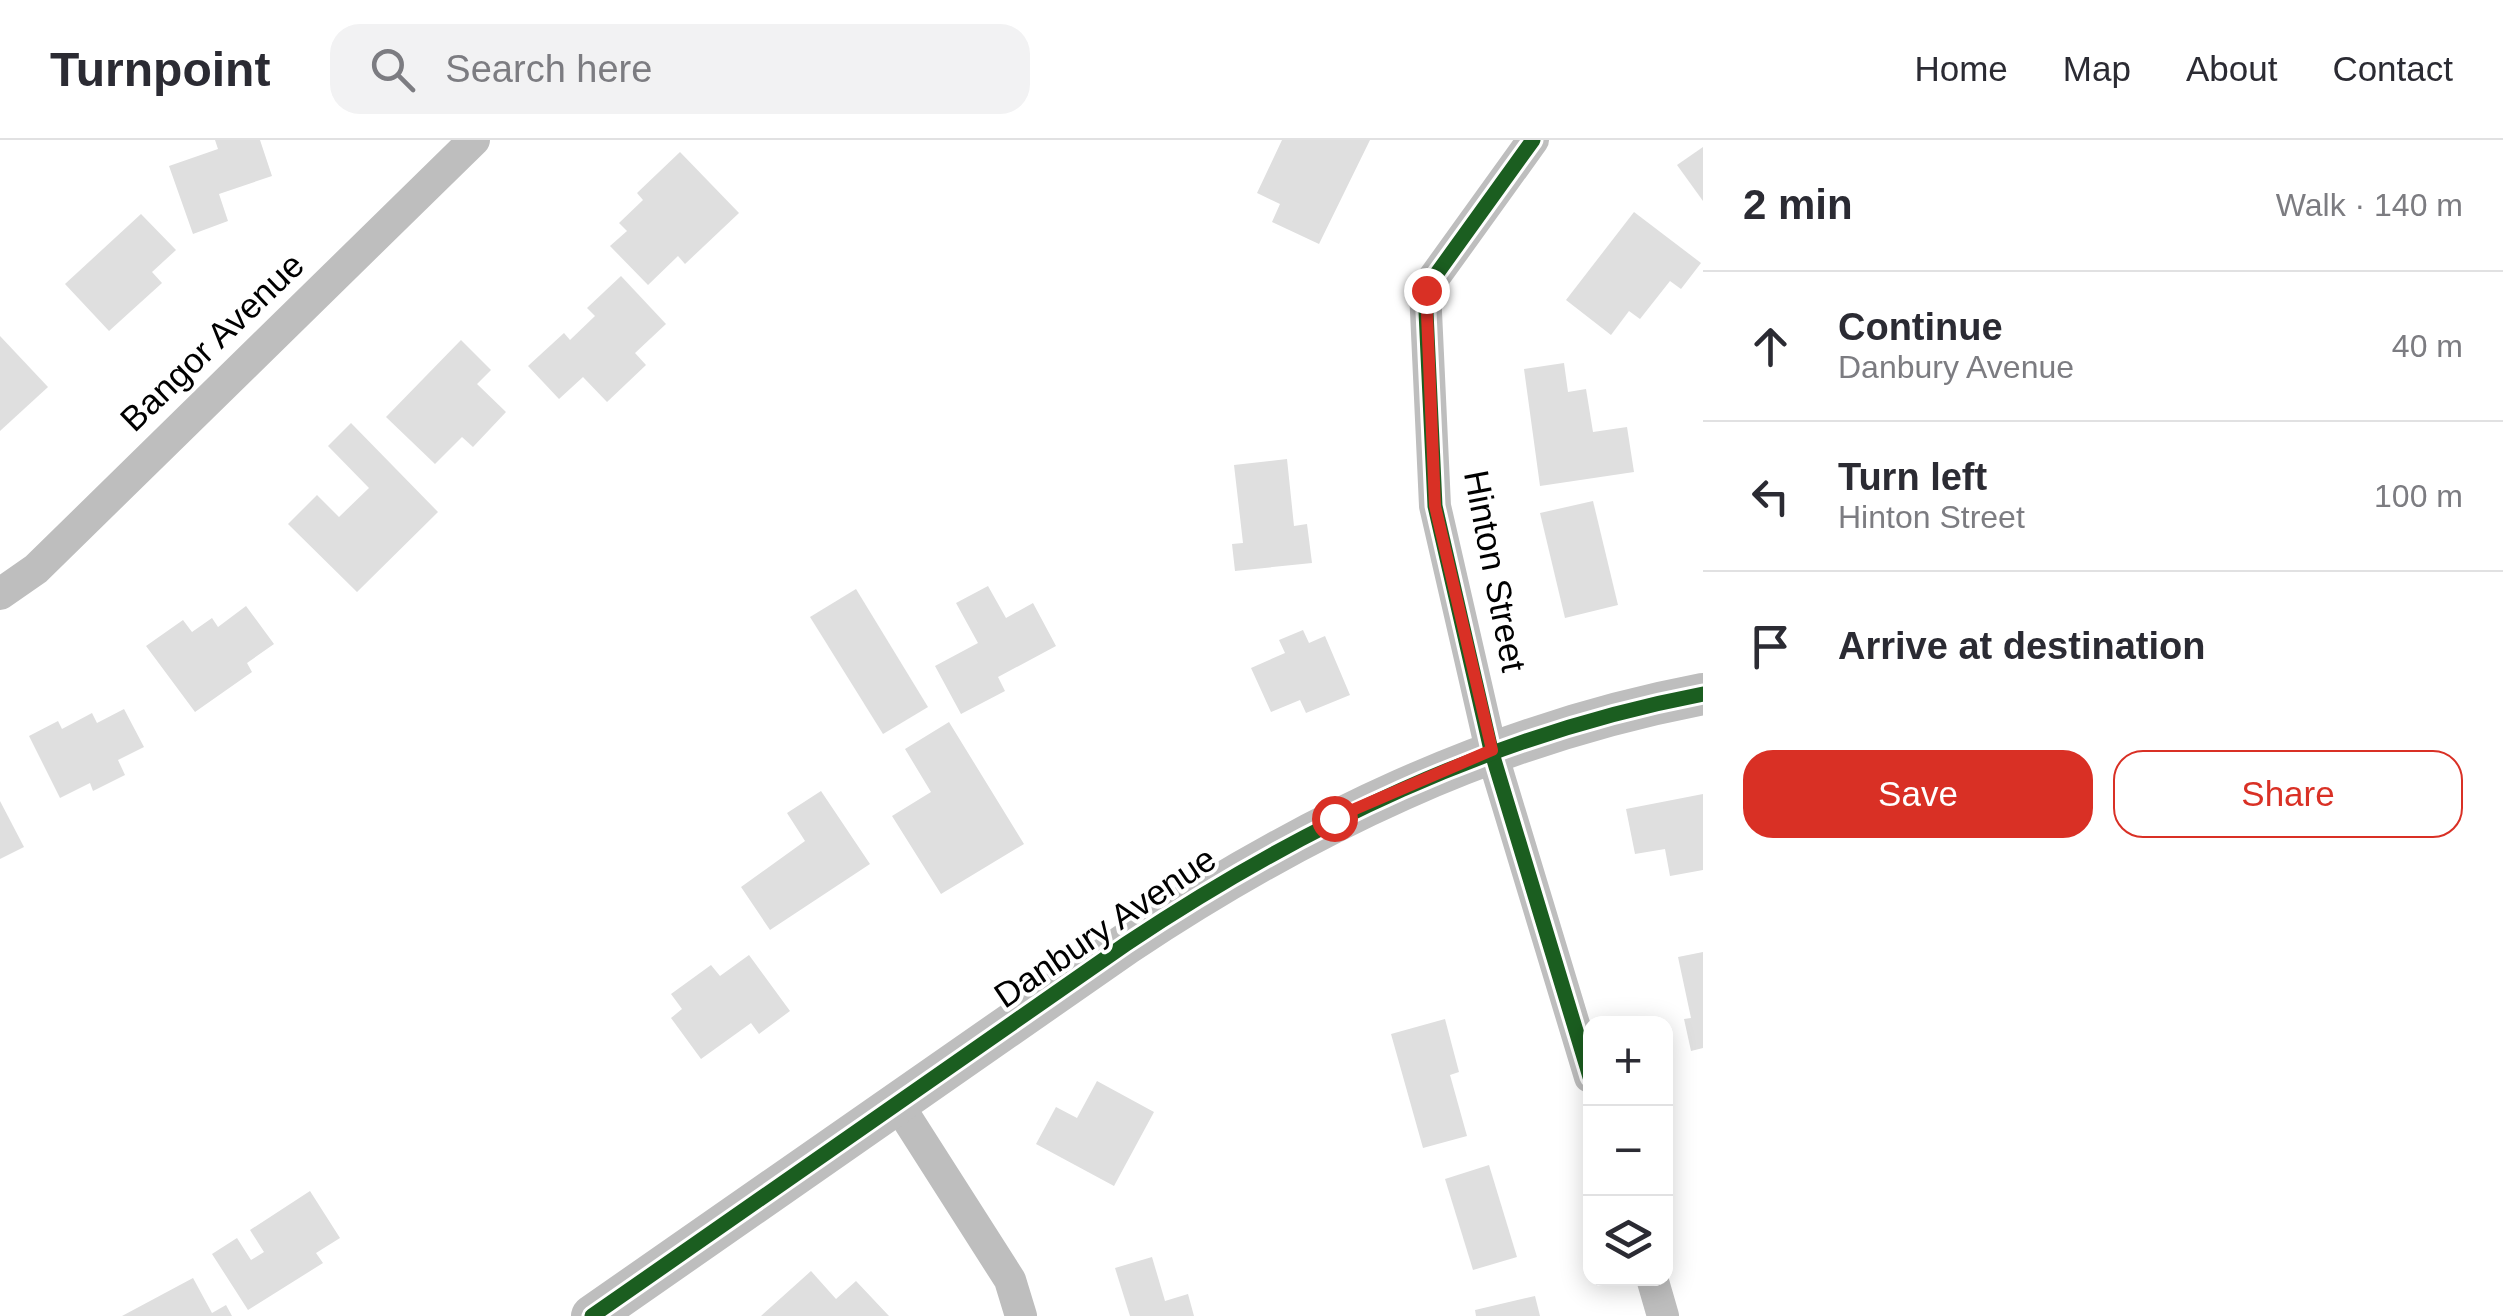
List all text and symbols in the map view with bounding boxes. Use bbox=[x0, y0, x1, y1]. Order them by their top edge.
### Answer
search box bbox=[330, 24, 1030, 114]
icon: search bbox=[365, 42, 420, 97]
text: Turnpoint bbox=[50, 43, 270, 96]
text: Search here bbox=[445, 48, 652, 90]
text: Home bbox=[1914, 49, 2008, 88]
text: Map bbox=[2063, 49, 2131, 88]
text: About bbox=[2186, 49, 2277, 88]
text: Contact bbox=[2332, 49, 2453, 88]
text: 2 min bbox=[1743, 181, 1853, 228]
text: Walk · 140 m bbox=[2276, 187, 2463, 223]
street label: Bangor Avenue bbox=[112, 245, 311, 439]
route end bbox=[1404, 268, 1450, 314]
text: Continue bbox=[1838, 306, 2003, 348]
icon: ahead bbox=[1743, 319, 1798, 374]
text: 40 m bbox=[2392, 328, 2463, 364]
text: Danbury Avenue bbox=[1838, 349, 2074, 385]
text: Turn left bbox=[1838, 456, 1987, 498]
street label: Hinton Street bbox=[1457, 467, 1534, 675]
icon: left bbox=[1743, 469, 1798, 524]
text: 100 m bbox=[2374, 478, 2463, 514]
text: Hinton Street bbox=[1838, 499, 2025, 535]
icon: arrive bbox=[1743, 619, 1798, 674]
text: Arrive at destination bbox=[1838, 625, 2205, 667]
button: Save bbox=[1743, 750, 2093, 838]
button: Share bbox=[2113, 750, 2463, 838]
route start bbox=[1312, 796, 1358, 842]
street label: Danbury Avenue bbox=[987, 838, 1223, 1015]
map controls bbox=[1583, 1016, 1673, 1286]
button: + bbox=[1583, 1016, 1673, 1106]
button: − bbox=[1583, 1106, 1673, 1196]
button: layers bbox=[1583, 1196, 1673, 1286]

